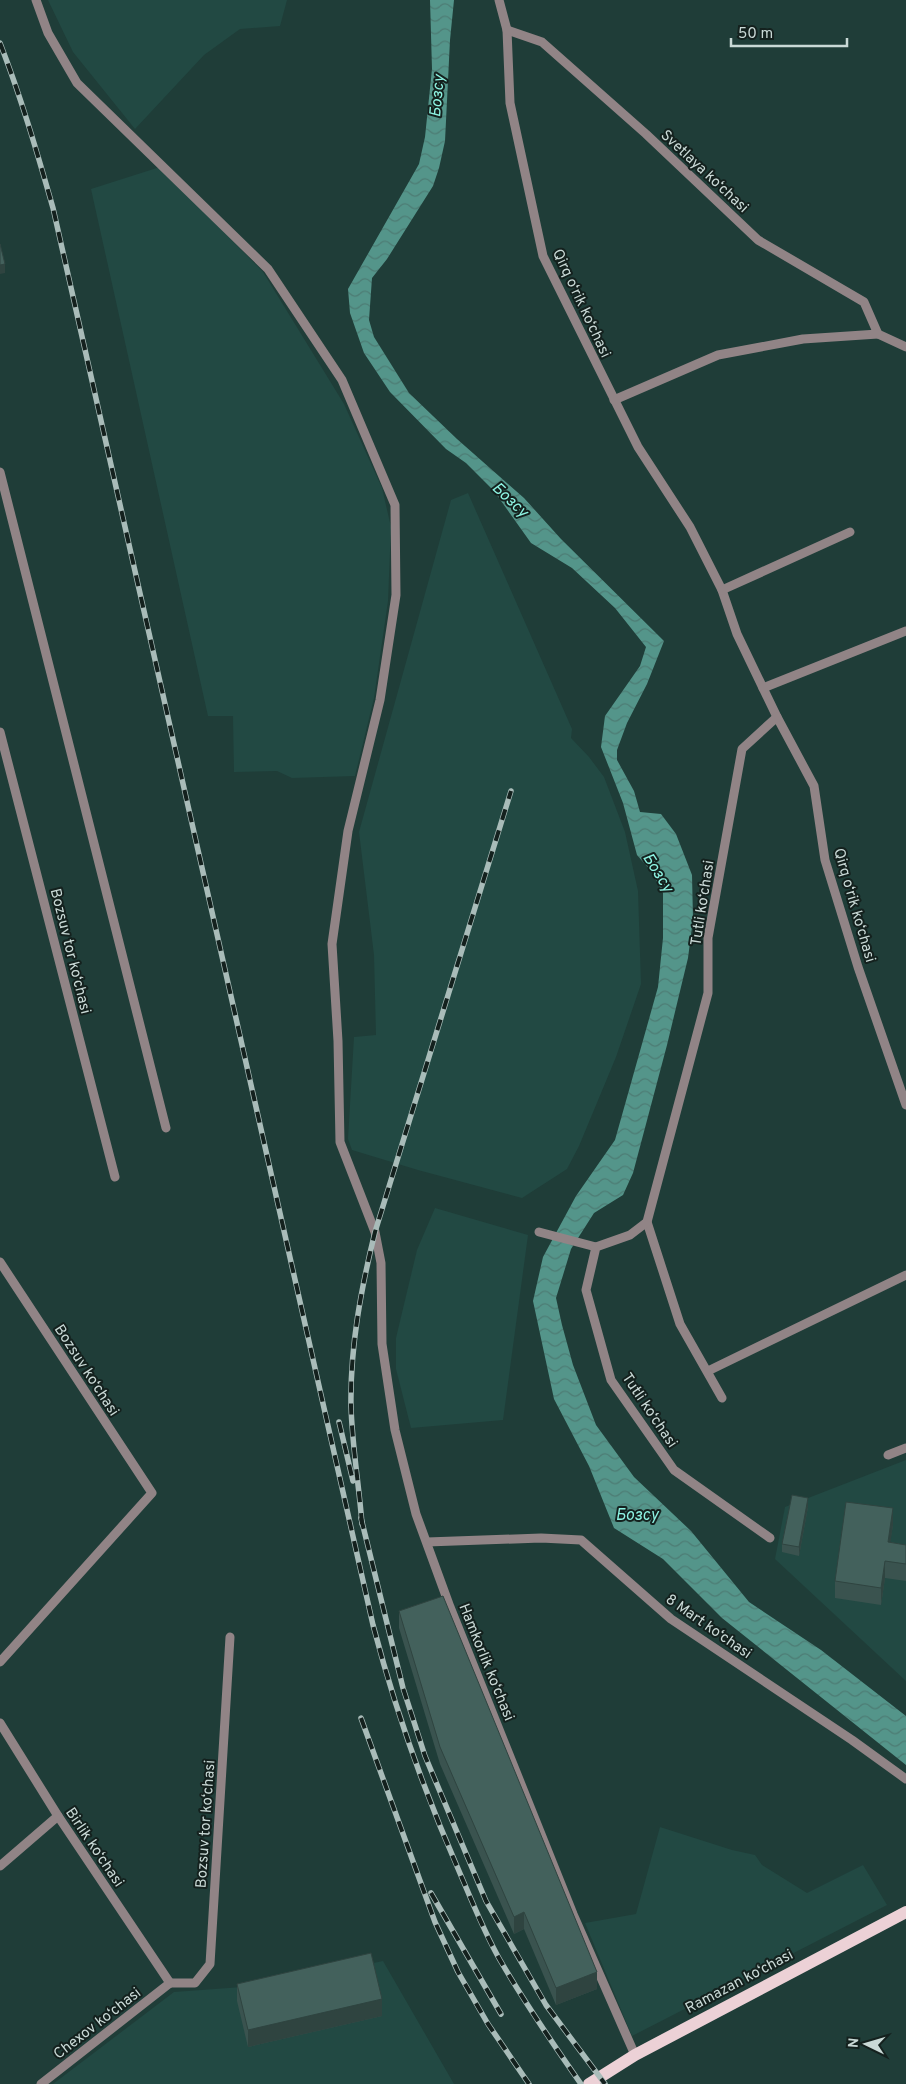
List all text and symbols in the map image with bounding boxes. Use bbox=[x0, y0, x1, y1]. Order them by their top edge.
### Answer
scale bar bbox=[731, 15, 847, 47]
text: 50 m bbox=[738, 25, 773, 44]
water label: Бозсу bbox=[426, 72, 450, 118]
street label: Svetlaya ko‘chasi bbox=[656, 126, 752, 218]
street label: Qirq o‘rik ko‘chasi bbox=[547, 246, 614, 361]
water label: Бозсу bbox=[487, 479, 533, 524]
street label: Qirq o‘rik ko‘chasi bbox=[828, 846, 879, 965]
water label: Бозсу bbox=[637, 850, 678, 898]
street label: Tutli ko‘chasi bbox=[687, 859, 720, 947]
street label: Bozsuv tor ko‘chasi bbox=[45, 887, 94, 1016]
street label: Bozsuv ko‘chasi bbox=[49, 1321, 122, 1420]
street label: Tutli ko‘chasi bbox=[617, 1370, 681, 1452]
water label: Бозсу bbox=[616, 1506, 660, 1526]
street label: 8 Mart ko‘chasi bbox=[661, 1591, 755, 1664]
street label: Hamkorlik ko‘chasi bbox=[453, 1601, 518, 1724]
street label: Bozsuv tor ko‘chasi bbox=[193, 1759, 220, 1889]
street label: Birlik ko‘chasi bbox=[60, 1804, 127, 1891]
street label: Ramazan ko‘chasi bbox=[682, 1946, 797, 2019]
street label: Chexov ko‘chasi bbox=[50, 1984, 146, 2064]
north arrow bbox=[841, 2019, 891, 2069]
text: N bbox=[846, 2037, 863, 2049]

